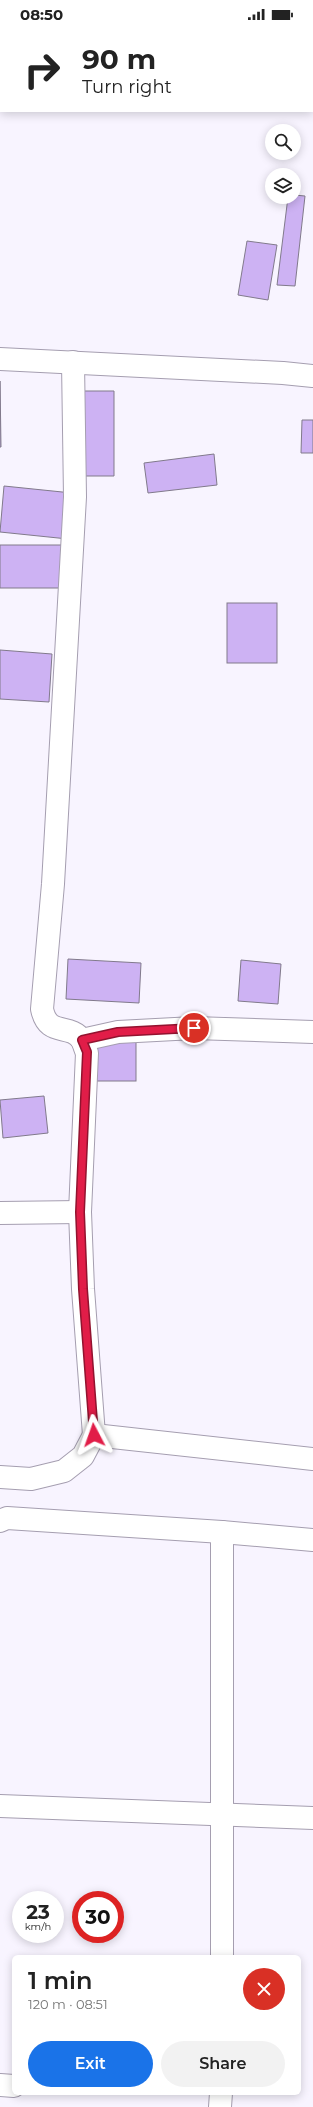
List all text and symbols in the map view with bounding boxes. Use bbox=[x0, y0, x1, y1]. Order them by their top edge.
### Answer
text: 08:50 bbox=[20, 5, 63, 24]
text: 90 m bbox=[82, 42, 156, 76]
icon: right bbox=[16, 44, 68, 96]
text: Turn right bbox=[82, 76, 172, 98]
map controls bbox=[265, 124, 301, 204]
button: search bbox=[265, 124, 301, 160]
button: layers bbox=[265, 168, 301, 204]
pin bbox=[177, 1011, 211, 1045]
icon: arrive bbox=[183, 1017, 205, 1039]
position arrow bbox=[73, 1414, 115, 1456]
speed limit sign: 30 bbox=[72, 1891, 124, 1943]
text: 23 bbox=[26, 1900, 50, 1924]
text: km/h bbox=[25, 1920, 51, 1933]
text: 1 min bbox=[28, 1966, 92, 1995]
button: close bbox=[243, 1968, 285, 2010]
text: 120 m · 08:51 bbox=[28, 1996, 108, 2012]
button: Exit bbox=[28, 2041, 153, 2087]
button: Share bbox=[161, 2041, 285, 2087]

